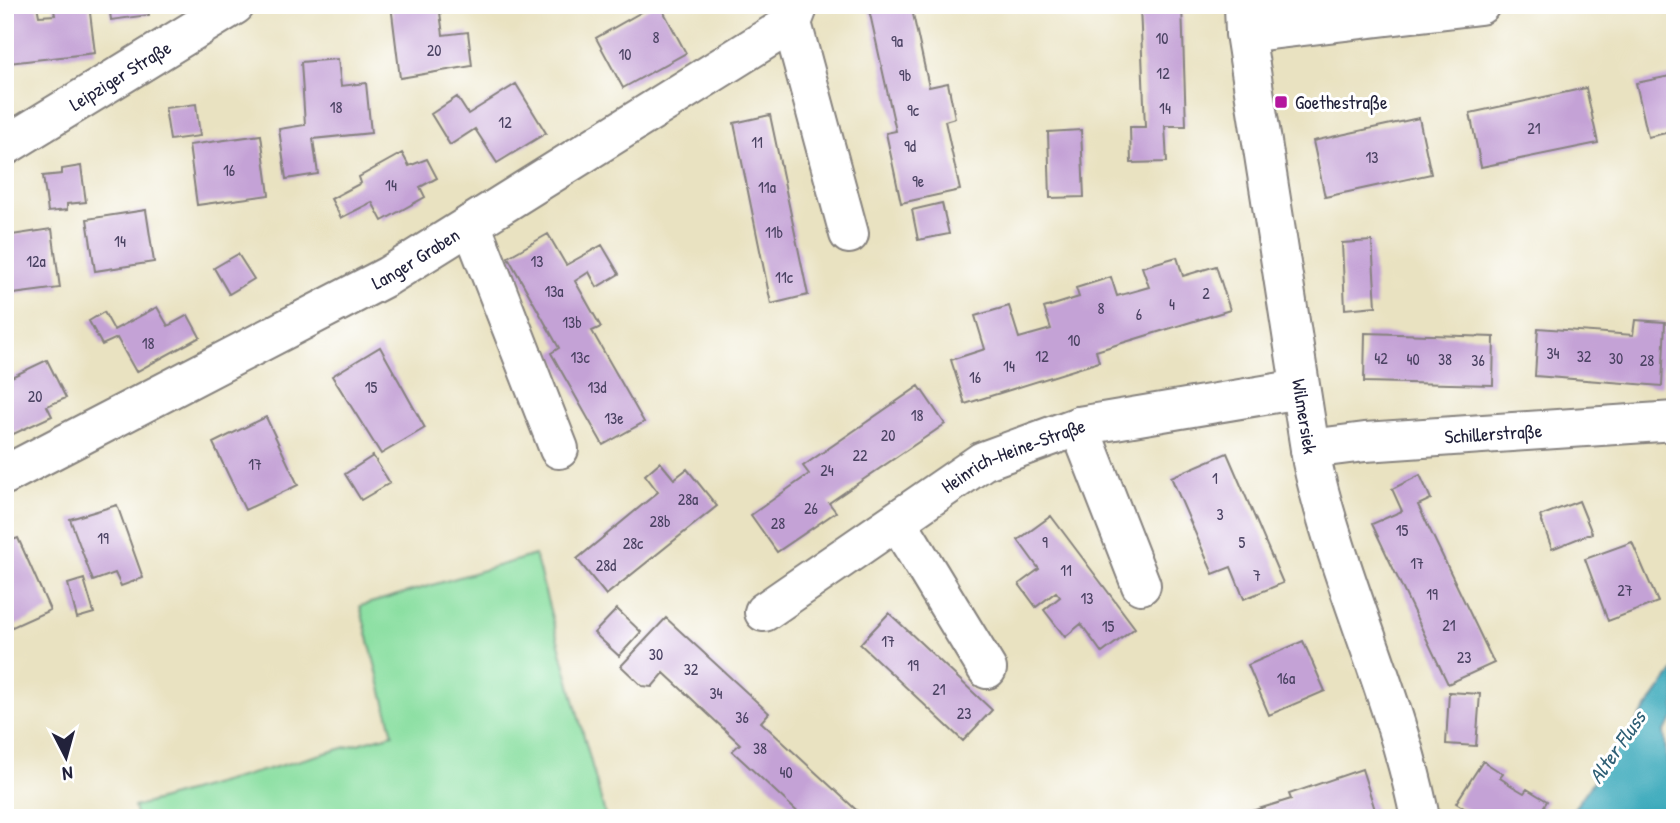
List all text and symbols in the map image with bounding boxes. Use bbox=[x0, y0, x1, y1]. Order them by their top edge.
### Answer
house number: 8 bbox=[653, 26, 660, 48]
house number: 10 bbox=[1156, 27, 1168, 49]
house number: 9a bbox=[891, 30, 903, 52]
street label: Leipziger Straße bbox=[64, 34, 176, 117]
house number: 20 bbox=[427, 39, 441, 61]
house number: 10 bbox=[619, 43, 631, 65]
house number: 12 bbox=[1156, 62, 1170, 84]
house number: 9b bbox=[899, 64, 911, 86]
place label: Goethestraße bbox=[1295, 89, 1388, 115]
marker: Goethestraße bbox=[1273, 94, 1289, 110]
house number: 18 bbox=[330, 96, 342, 118]
house number: 14 bbox=[1159, 97, 1171, 119]
house number: 9c bbox=[907, 99, 920, 121]
house number: 12 bbox=[498, 111, 512, 133]
house number: 21 bbox=[1527, 117, 1541, 139]
house number: 11 bbox=[751, 131, 763, 153]
house number: 9d bbox=[904, 135, 916, 157]
house number: 13 bbox=[1366, 146, 1378, 168]
house number: 16 bbox=[223, 159, 235, 181]
house number: 9e bbox=[912, 170, 925, 192]
house number: 14 bbox=[385, 174, 397, 196]
house number: 11a bbox=[758, 176, 776, 198]
house number: 11b bbox=[765, 221, 783, 243]
street label: Langer Graben bbox=[367, 222, 464, 295]
house number: 14 bbox=[114, 230, 126, 252]
house number: 12a bbox=[26, 250, 46, 272]
house number: 13 bbox=[531, 250, 543, 272]
house number: 11c bbox=[775, 266, 794, 288]
house number: 13a bbox=[544, 280, 564, 302]
house number: 2 bbox=[1202, 282, 1210, 304]
house number: 4 bbox=[1169, 293, 1175, 315]
house number: 8 bbox=[1098, 297, 1105, 319]
house number: 6 bbox=[1136, 303, 1142, 325]
house number: 13b bbox=[562, 311, 582, 333]
house number: 10 bbox=[1068, 329, 1080, 351]
house number: 18 bbox=[142, 332, 154, 354]
house number: 34 bbox=[1546, 342, 1560, 364]
house number: 12 bbox=[1035, 345, 1049, 367]
house number: 32 bbox=[1577, 345, 1592, 367]
house number: 13c bbox=[570, 346, 590, 368]
house number: 42 bbox=[1374, 347, 1388, 369]
house number: 30 bbox=[1609, 347, 1623, 369]
house number: 40 bbox=[1406, 348, 1420, 370]
house number: 38 bbox=[1438, 348, 1452, 370]
house number: 36 bbox=[1471, 349, 1485, 371]
house number: 28 bbox=[1640, 349, 1654, 371]
house number: 14 bbox=[1003, 355, 1015, 377]
house number: 16 bbox=[969, 366, 981, 388]
house number: 15 bbox=[365, 376, 378, 398]
house number: 13d bbox=[587, 376, 607, 398]
street label: Wilmersiek bbox=[1286, 377, 1324, 456]
house number: 20 bbox=[28, 385, 42, 407]
house number: 18 bbox=[911, 404, 923, 426]
house number: 13e bbox=[604, 407, 624, 429]
street label: Heinrich-Heine-Straße bbox=[936, 412, 1087, 499]
street label: Schillerstraße bbox=[1444, 417, 1543, 450]
house number: 20 bbox=[881, 424, 895, 446]
house number: 22 bbox=[853, 444, 868, 466]
house number: 17 bbox=[248, 453, 262, 475]
house number: 24 bbox=[820, 459, 834, 481]
house number: 1 bbox=[1212, 467, 1218, 489]
house number: 28a bbox=[678, 488, 698, 510]
house number: 26 bbox=[804, 497, 818, 519]
house number: 3 bbox=[1216, 503, 1224, 525]
house number: 28b bbox=[649, 510, 671, 532]
house number: 28 bbox=[771, 512, 785, 534]
house number: 15 bbox=[1396, 519, 1409, 541]
house number: 19 bbox=[97, 527, 109, 549]
house number: 9 bbox=[1042, 531, 1048, 553]
house number: 5 bbox=[1239, 531, 1246, 553]
house number: 28c bbox=[623, 532, 644, 554]
house number: 17 bbox=[1410, 552, 1424, 574]
house number: 28d bbox=[596, 554, 616, 576]
house number: 11 bbox=[1060, 559, 1072, 581]
house number: 7 bbox=[1253, 564, 1261, 586]
house number: 27 bbox=[1617, 579, 1633, 601]
house number: 19 bbox=[1426, 583, 1438, 605]
house number: 13 bbox=[1081, 587, 1093, 609]
house number: 21 bbox=[1442, 614, 1456, 636]
house number: 15 bbox=[1102, 615, 1115, 637]
house number: 17 bbox=[881, 630, 895, 652]
house number: 30 bbox=[649, 643, 663, 665]
house number: 23 bbox=[1457, 646, 1471, 668]
house number: 19 bbox=[907, 654, 919, 676]
house number: 32 bbox=[684, 658, 699, 680]
house number: 16a bbox=[1277, 667, 1295, 689]
house number: 21 bbox=[932, 678, 946, 700]
house number: 34 bbox=[709, 682, 723, 704]
house number: 23 bbox=[957, 702, 971, 724]
water label: Alter Fluss bbox=[1581, 703, 1654, 789]
house number: 36 bbox=[735, 706, 749, 728]
north arrow bbox=[32, 722, 102, 792]
house number: 38 bbox=[753, 737, 767, 759]
text: N bbox=[61, 760, 74, 787]
house number: 40 bbox=[779, 761, 793, 783]

